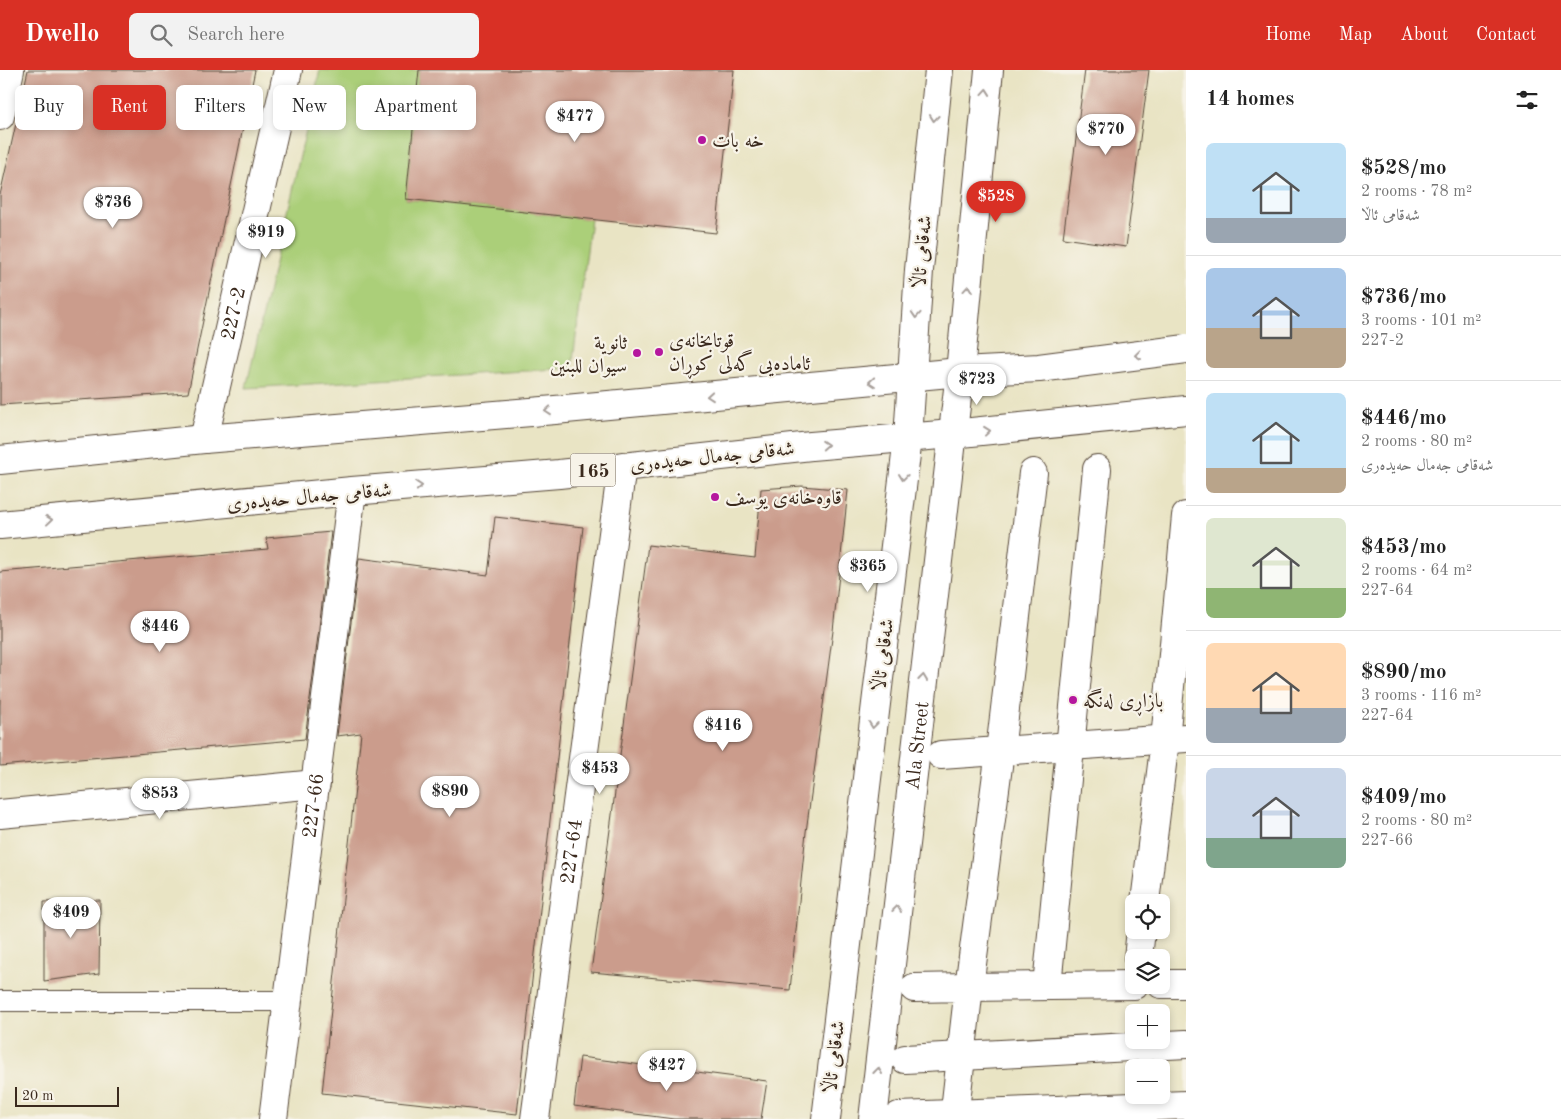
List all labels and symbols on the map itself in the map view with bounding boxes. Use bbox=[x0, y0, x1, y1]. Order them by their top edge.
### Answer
one-way arrow bbox=[981, 88, 992, 96]
pin: $477 bbox=[545, 100, 605, 143]
pin: $770 bbox=[1076, 114, 1136, 156]
one-way arrow bbox=[929, 115, 940, 123]
place label: خه بات bbox=[712, 132, 764, 152]
marker: خه بات bbox=[696, 134, 708, 146]
pin: $528 bbox=[966, 180, 1026, 223]
pin: $736 bbox=[83, 186, 143, 229]
street label: شه‌قامی ئاڵا bbox=[908, 215, 936, 290]
pin: $919 bbox=[236, 216, 296, 259]
one-way arrow bbox=[962, 284, 973, 292]
street label: 227-2 bbox=[219, 285, 250, 342]
one-way arrow bbox=[910, 311, 921, 319]
place label: قوتابخانەی ئامادەیی گەلی کوڕان bbox=[669, 332, 811, 379]
place label: ثانوية سيوان للبنين bbox=[550, 334, 627, 378]
marker: قوتابخانەی ئامادەیی گەلی کوڕان bbox=[653, 346, 665, 358]
marker: ثانوية سيوان للبنين bbox=[631, 347, 643, 359]
one-way arrow bbox=[1133, 349, 1141, 360]
pin: $723 bbox=[947, 364, 1007, 406]
one-way arrow bbox=[867, 376, 875, 387]
one-way arrow bbox=[705, 390, 713, 401]
one-way arrow bbox=[544, 405, 552, 416]
one-way arrow bbox=[983, 426, 991, 437]
street label: شەقامی جەمال حەیدەری bbox=[629, 439, 795, 477]
one-way arrow bbox=[821, 439, 829, 450]
road number: 165 bbox=[570, 454, 616, 486]
one-way arrow bbox=[898, 473, 909, 481]
one-way arrow bbox=[416, 480, 424, 491]
street label: شەقامی جەمال حەیدەری bbox=[226, 481, 392, 515]
place label: قاوەخانەی یوسف bbox=[725, 489, 842, 510]
marker: قاوەخانەی یوسف bbox=[709, 491, 721, 503]
one-way arrow bbox=[45, 515, 53, 526]
pin: $365 bbox=[838, 550, 898, 593]
pin: $446 bbox=[130, 610, 190, 653]
street label: شه‌قامی ئاڵا bbox=[868, 617, 898, 693]
one-way arrow bbox=[917, 674, 928, 682]
place label: بازاڕی لەنگە bbox=[1083, 688, 1163, 716]
marker: بازاڕی لەنگە bbox=[1067, 694, 1079, 706]
street label: Ala Street bbox=[903, 700, 934, 791]
pin: $416 bbox=[693, 710, 753, 752]
one-way arrow bbox=[868, 722, 879, 730]
pin: $453 bbox=[570, 752, 630, 795]
street label: 227-66 bbox=[300, 772, 328, 839]
pin: $890 bbox=[420, 776, 480, 818]
pin: $853 bbox=[130, 778, 190, 820]
street label: 227-64 bbox=[558, 818, 587, 885]
pin: $409 bbox=[41, 896, 101, 939]
one-way arrow bbox=[891, 905, 902, 913]
street label: شه‌قامی ئاڵا bbox=[819, 1019, 849, 1095]
pin: $427 bbox=[637, 1050, 697, 1092]
one-way arrow bbox=[872, 1066, 883, 1074]
scale bar bbox=[15, 1084, 119, 1107]

